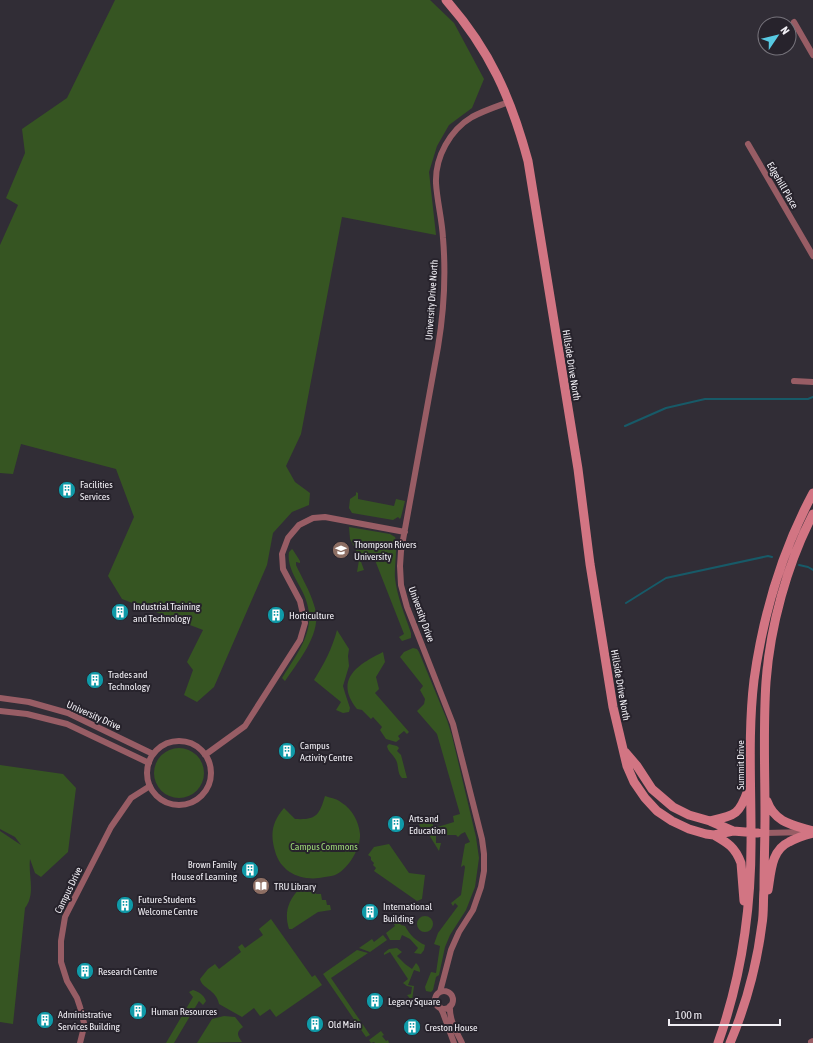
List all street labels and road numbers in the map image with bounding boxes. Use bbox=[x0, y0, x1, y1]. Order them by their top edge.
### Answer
street label: Edgehill Place bbox=[765, 160, 801, 211]
street label: University Drive North bbox=[423, 259, 440, 341]
street label: Hillside Drive North bbox=[560, 329, 583, 402]
street label: University Drive bbox=[406, 585, 437, 644]
street label: Hillside Drive North bbox=[609, 649, 632, 722]
street label: University Drive bbox=[65, 699, 123, 732]
street label: Summit Drive bbox=[735, 740, 746, 790]
street label: Campus Drive bbox=[52, 865, 85, 915]

